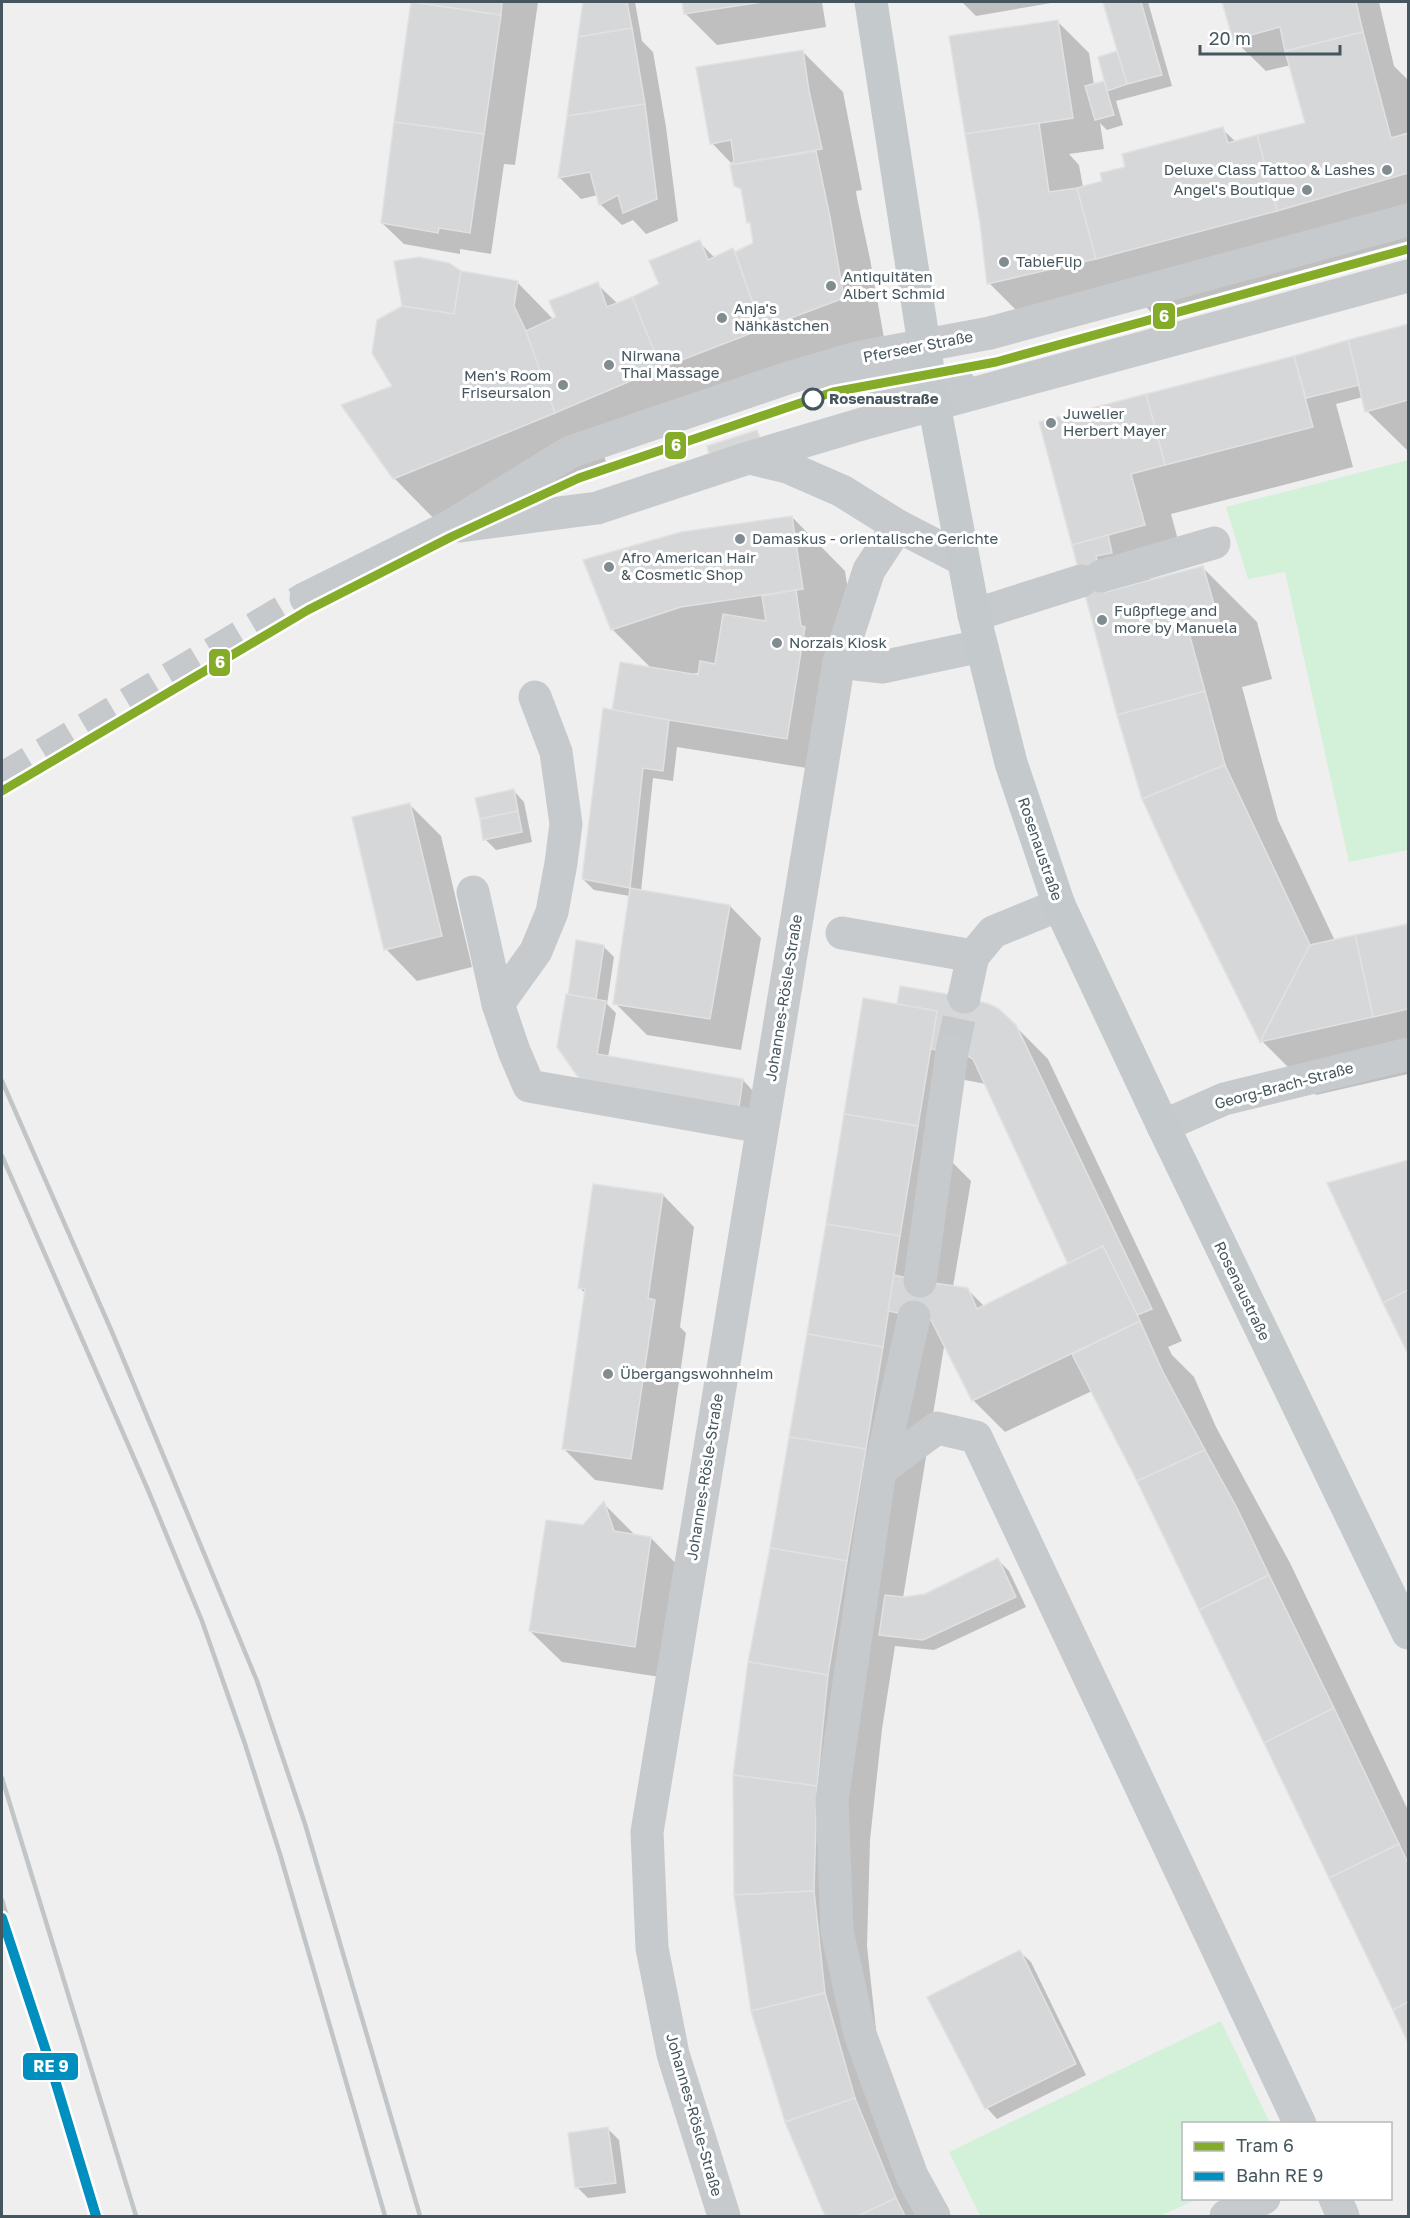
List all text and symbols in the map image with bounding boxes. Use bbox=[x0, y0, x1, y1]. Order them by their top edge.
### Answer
scale bar bbox=[1200, 18, 1340, 56]
text: 20 m bbox=[1209, 27, 1251, 49]
place label: Deluxe Class Tattoo & Lashes bbox=[1164, 160, 1375, 178]
marker: Deluxe Class Tattoo & Lashes bbox=[1380, 163, 1394, 177]
place label: Angel's Boutique bbox=[1173, 180, 1295, 198]
marker: Angel's Boutique bbox=[1300, 183, 1314, 197]
place label: TableFlip bbox=[1016, 252, 1082, 270]
marker: TableFlip bbox=[997, 255, 1011, 269]
place label: Antiquitäten Albert Schmid bbox=[843, 267, 945, 302]
marker: Antiquitäten Albert Schmid bbox=[824, 279, 838, 293]
place label: Anja's Nähkästchen bbox=[734, 299, 829, 334]
line badge: 6 bbox=[1152, 302, 1176, 330]
text: 6 bbox=[1159, 306, 1169, 326]
marker: Anja's Nähkästchen bbox=[715, 311, 729, 325]
street label: Pferseer Straße bbox=[861, 326, 975, 366]
place label: Nirwana Thai Massage bbox=[621, 346, 720, 381]
marker: Nirwana Thai Massage bbox=[602, 358, 616, 372]
place label: Men's Room Friseursalon bbox=[461, 366, 551, 401]
marker: Men's Room Friseursalon bbox=[556, 378, 570, 392]
marker: Rosenaustraße bbox=[802, 388, 824, 410]
place label: Rosenaustraße bbox=[829, 389, 939, 407]
place label: Juwelier Herbert Mayer bbox=[1063, 404, 1167, 439]
marker: Juwelier Herbert Mayer bbox=[1044, 416, 1058, 430]
line badge: 6 bbox=[664, 431, 687, 460]
text: 6 bbox=[671, 435, 681, 455]
place label: Damaskus - orientalische Gerichte bbox=[752, 529, 999, 547]
marker: Damaskus - orientalische Gerichte bbox=[733, 532, 747, 546]
place label: Afro American Hair & Cosmetic Shop bbox=[621, 548, 756, 583]
marker: Afro American Hair & Cosmetic Shop bbox=[602, 560, 616, 574]
place label: Fußpflege and more by Manuela bbox=[1114, 601, 1237, 636]
marker: Fußpflege and more by Manuela bbox=[1095, 613, 1109, 627]
place label: Norzais Kiosk bbox=[789, 633, 888, 651]
marker: Norzais Kiosk bbox=[770, 636, 784, 650]
line badge: 6 bbox=[208, 648, 231, 677]
text: 6 bbox=[215, 652, 225, 672]
street label: Rosenaustraße bbox=[1015, 795, 1067, 903]
street label: Johannes-Rösle-Straße bbox=[761, 913, 805, 1083]
street label: Georg-Brach-Straße bbox=[1212, 1058, 1355, 1112]
street label: Rosenaustraße bbox=[1211, 1238, 1275, 1343]
place label: Übergangswohnheim bbox=[620, 1364, 773, 1382]
marker: Übergangswohnheim bbox=[601, 1367, 615, 1381]
street label: Johannes-Rösle-Straße bbox=[682, 1392, 726, 1562]
street label: Johannes-Rösle-Straße bbox=[663, 2031, 727, 2199]
line badge: RE 9 bbox=[22, 2052, 79, 2081]
text: RE 9 bbox=[33, 2056, 69, 2076]
legend bbox=[1182, 2122, 1392, 2200]
text: Tram 6 bbox=[1236, 2134, 1294, 2156]
text: Bahn RE 9 bbox=[1236, 2164, 1323, 2186]

